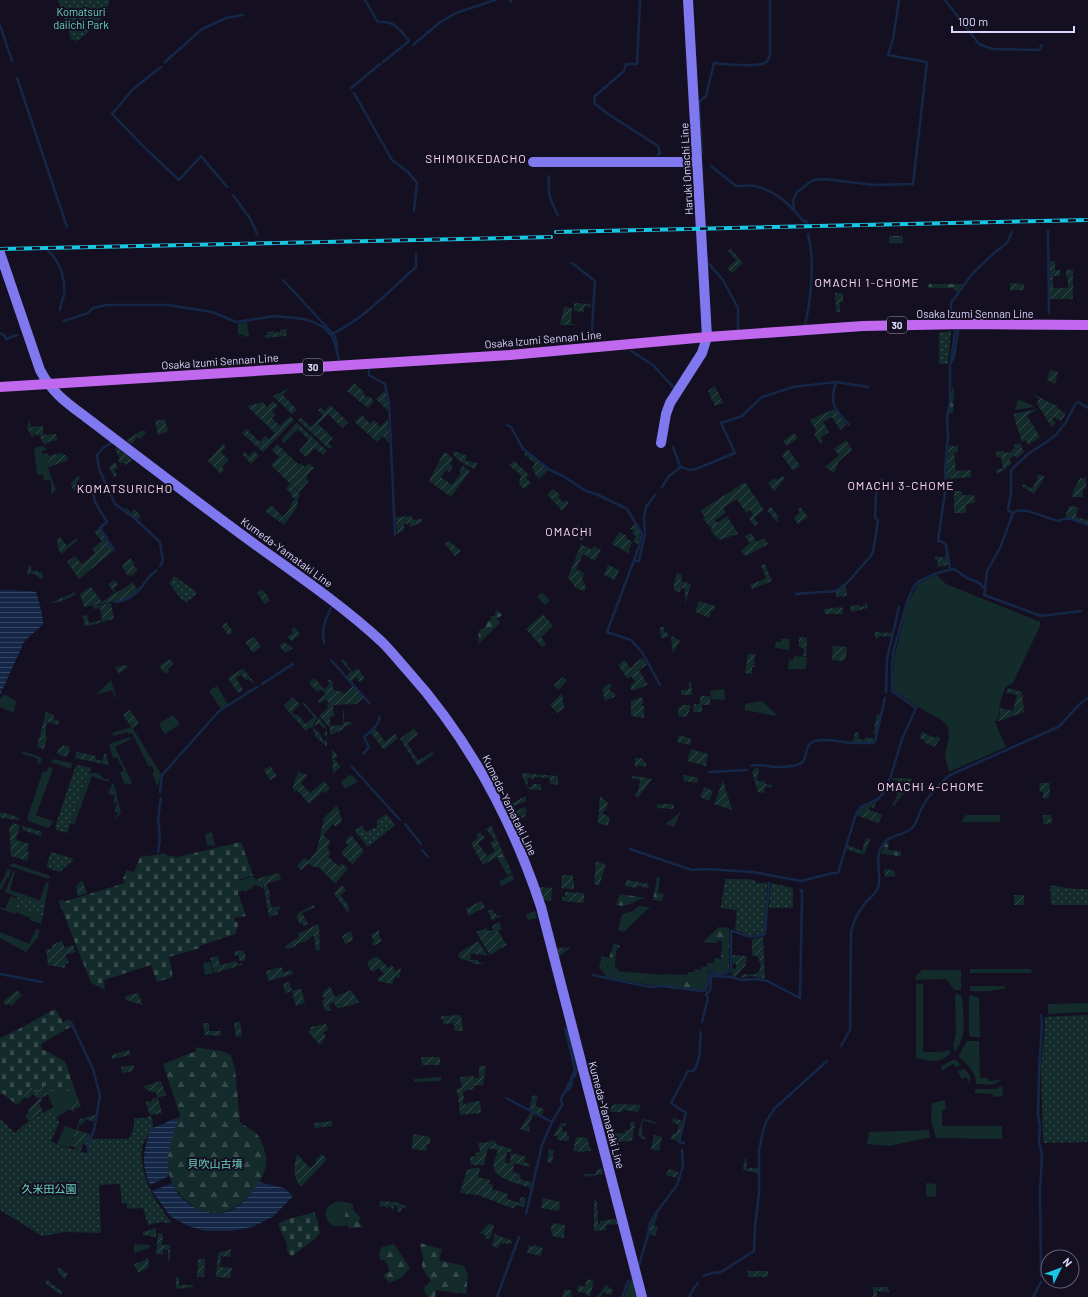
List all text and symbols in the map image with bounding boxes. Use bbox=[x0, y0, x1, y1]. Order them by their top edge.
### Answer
park label: Komatsuri daiichi Park bbox=[53, 5, 109, 31]
scale bar bbox=[952, 8, 1074, 34]
text: 100 m bbox=[958, 14, 988, 28]
street label: Haruki Omachi Line bbox=[677, 122, 695, 215]
district label: SHIMOIKEDACHO bbox=[425, 151, 527, 165]
district label: OMACHI 1-CHOME bbox=[814, 275, 920, 289]
street label: Osaka Izumi Sennan Line bbox=[916, 307, 1034, 320]
road number: 30 bbox=[887, 317, 907, 333]
street label: Osaka Izumi Sennan Line bbox=[484, 327, 602, 351]
street label: Osaka Izumi Sennan Line bbox=[161, 350, 279, 372]
road number: 30 bbox=[303, 359, 323, 375]
district label: OMACHI 3-CHOME bbox=[847, 478, 955, 492]
district label: KOMATSURICHO bbox=[77, 481, 173, 495]
street label: Kumeda-Yamataki Line bbox=[239, 514, 336, 590]
district label: OMACHI bbox=[545, 524, 593, 538]
street label: Kumeda-Yamataki Line bbox=[480, 753, 540, 858]
district label: OMACHI 4-CHOME bbox=[877, 779, 985, 793]
street label: Kumeda-Yamataki Line bbox=[586, 1060, 628, 1170]
park label: 貝吹山古墳 bbox=[188, 1157, 243, 1170]
park label: 久米田公園 bbox=[22, 1182, 77, 1195]
north arrow bbox=[1040, 1249, 1080, 1289]
text: N bbox=[1061, 1255, 1075, 1269]

